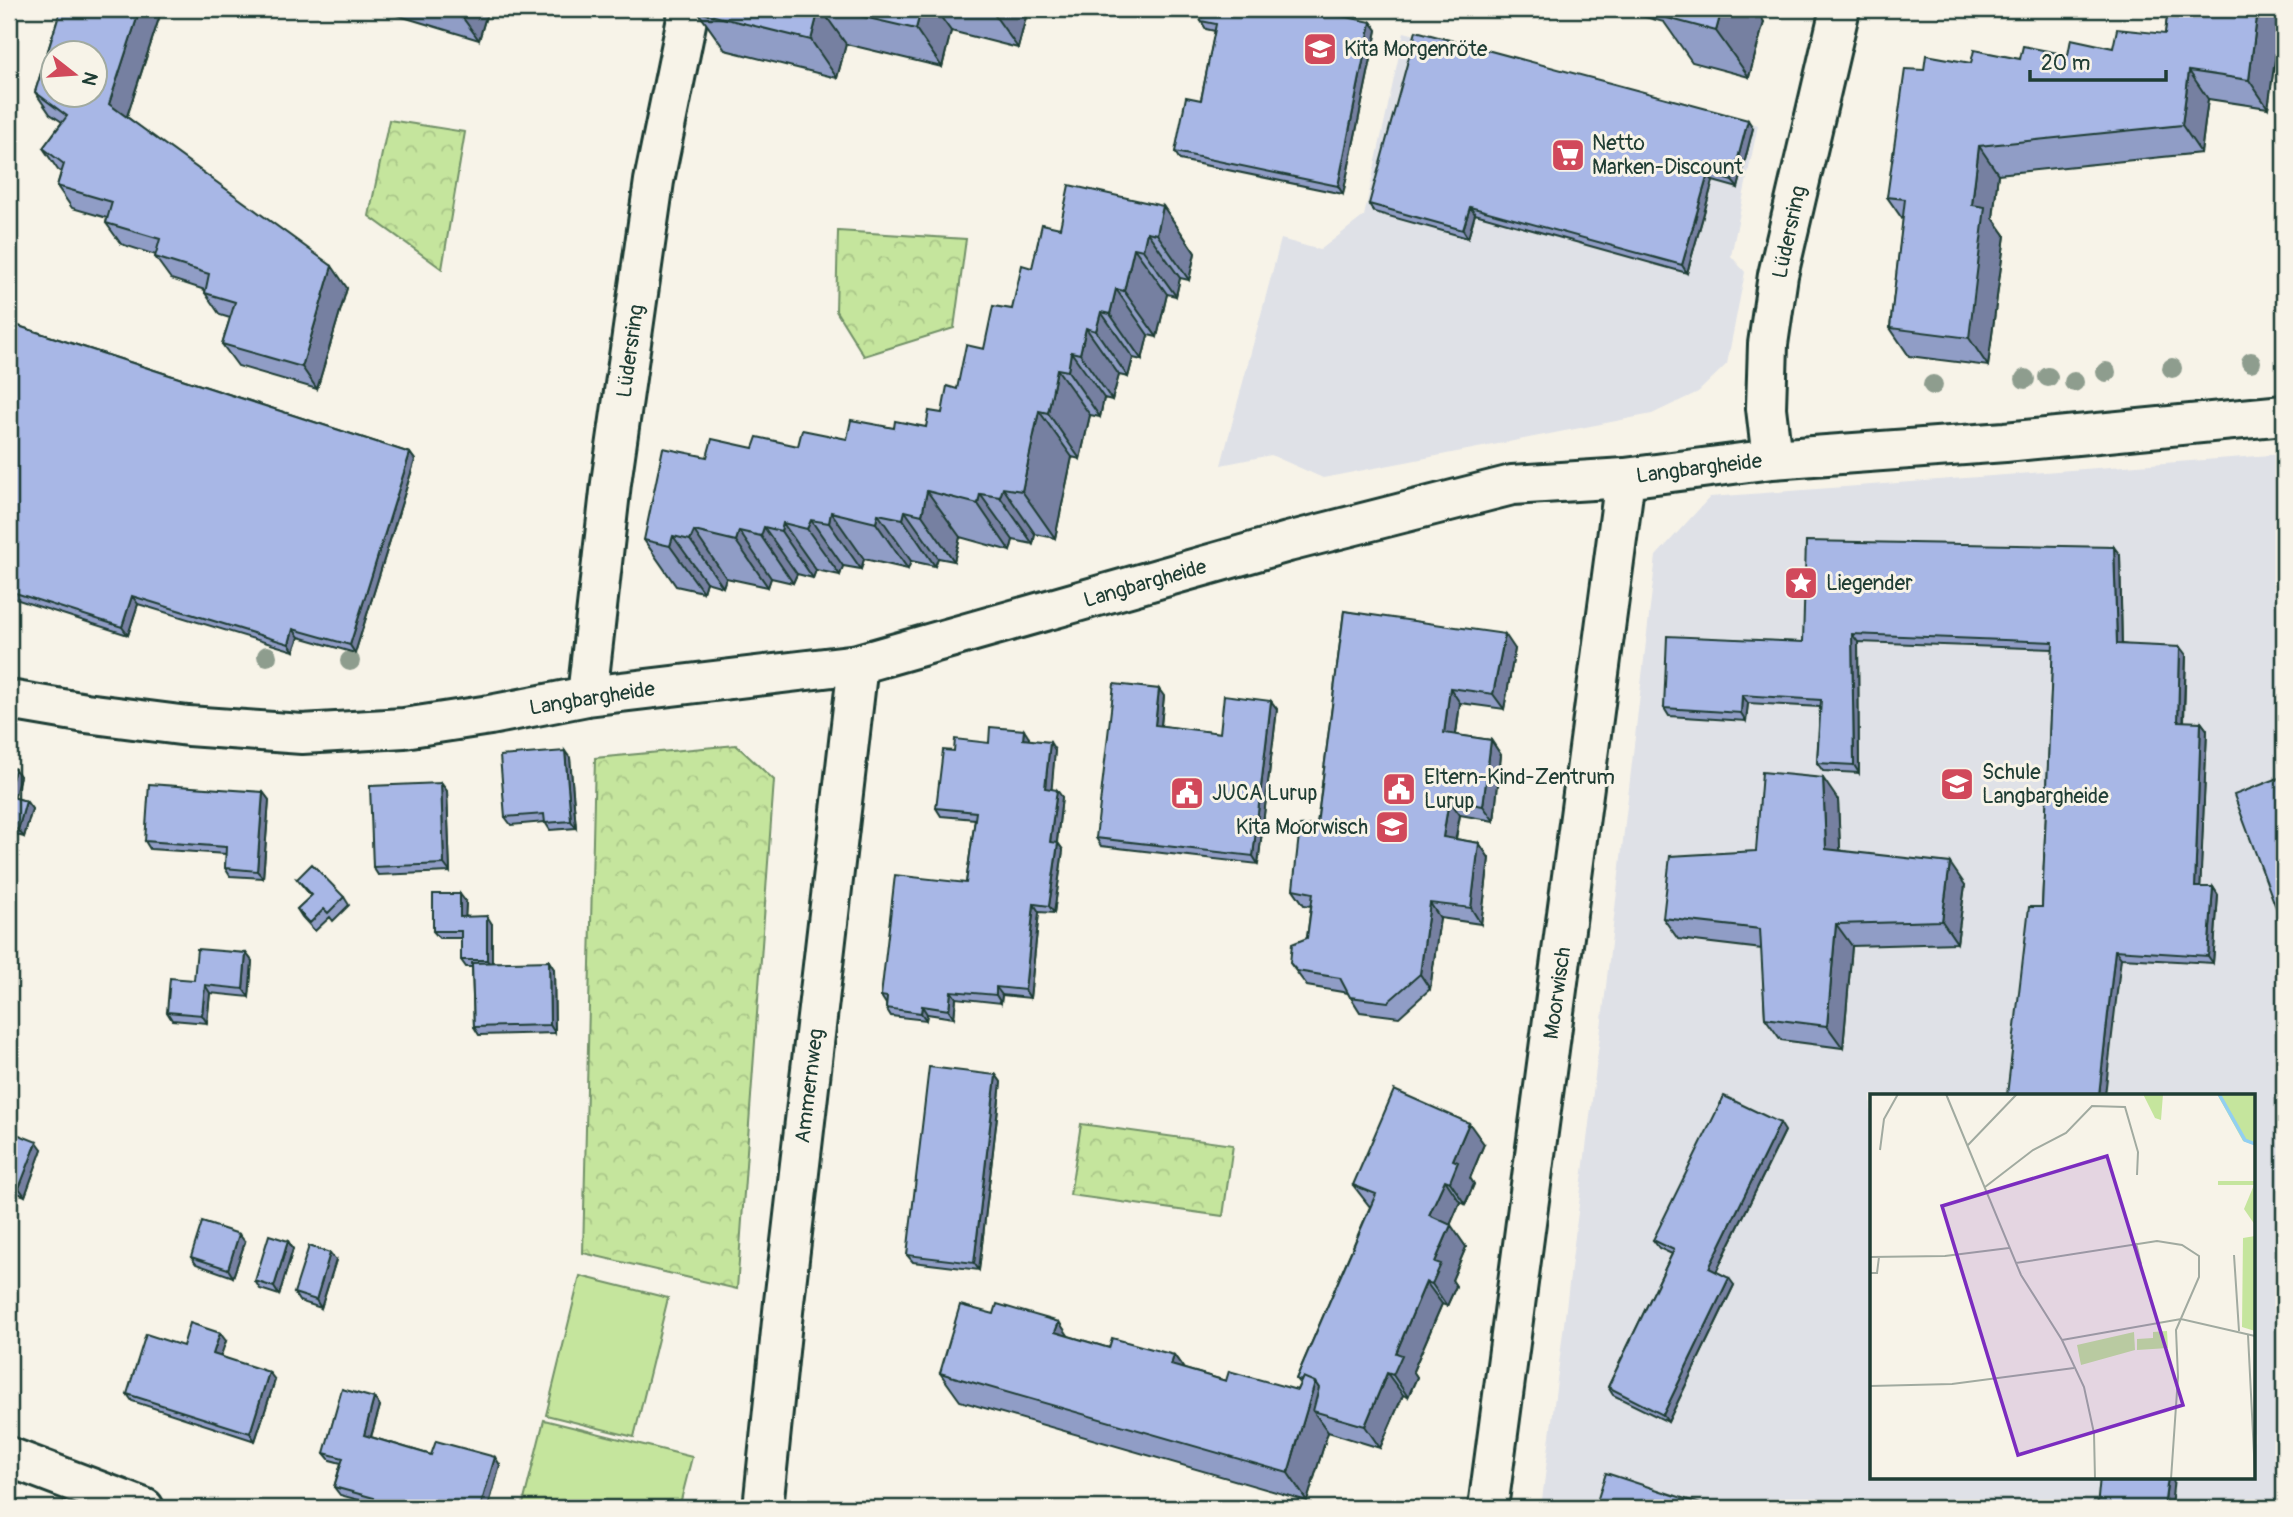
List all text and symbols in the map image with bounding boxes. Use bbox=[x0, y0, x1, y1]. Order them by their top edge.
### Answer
school or university icon: Kita Morgenröte bbox=[1301, 30, 1339, 68]
place label: Kita Morgenröte bbox=[1344, 36, 1488, 63]
north arrow bbox=[38, 38, 108, 108]
scale bar bbox=[2030, 38, 2167, 82]
text: 20 m bbox=[2041, 50, 2090, 77]
text: N bbox=[76, 69, 103, 88]
place label: Netto Marken-Discount bbox=[1592, 130, 1743, 181]
supermarket icon: Netto Marken-Discount bbox=[1549, 136, 1587, 174]
street label: Lüdersring bbox=[1767, 183, 1812, 281]
street label: Lüdersring bbox=[611, 303, 650, 399]
street label: Langbargheide bbox=[1635, 447, 1764, 490]
street label: Langbargheide bbox=[1081, 553, 1210, 614]
place icon: Liegender bbox=[1782, 564, 1820, 602]
place label: Liegender bbox=[1826, 570, 1913, 597]
street label: Langbargheide bbox=[527, 675, 657, 722]
place label: Schule Langbargheide bbox=[1982, 759, 2109, 810]
place label: Eltern-Kind-Zentrum Lurup bbox=[1424, 764, 1615, 815]
school or university icon: Schule Langbargheide bbox=[1938, 765, 1976, 803]
public building icon: Eltern-Kind-Zentrum Lurup bbox=[1380, 770, 1418, 808]
public building icon: JUCA Lurup bbox=[1168, 774, 1206, 812]
place label: JUCA Lurup bbox=[1212, 780, 1318, 807]
school or university icon: Kita Moorwisch bbox=[1373, 808, 1411, 846]
place label: Kita Moorwisch bbox=[1236, 814, 1368, 841]
street label: Moorwisch bbox=[1538, 945, 1577, 1041]
street label: Ammernweg bbox=[789, 1027, 830, 1145]
inset map bbox=[1870, 1094, 2254, 1478]

